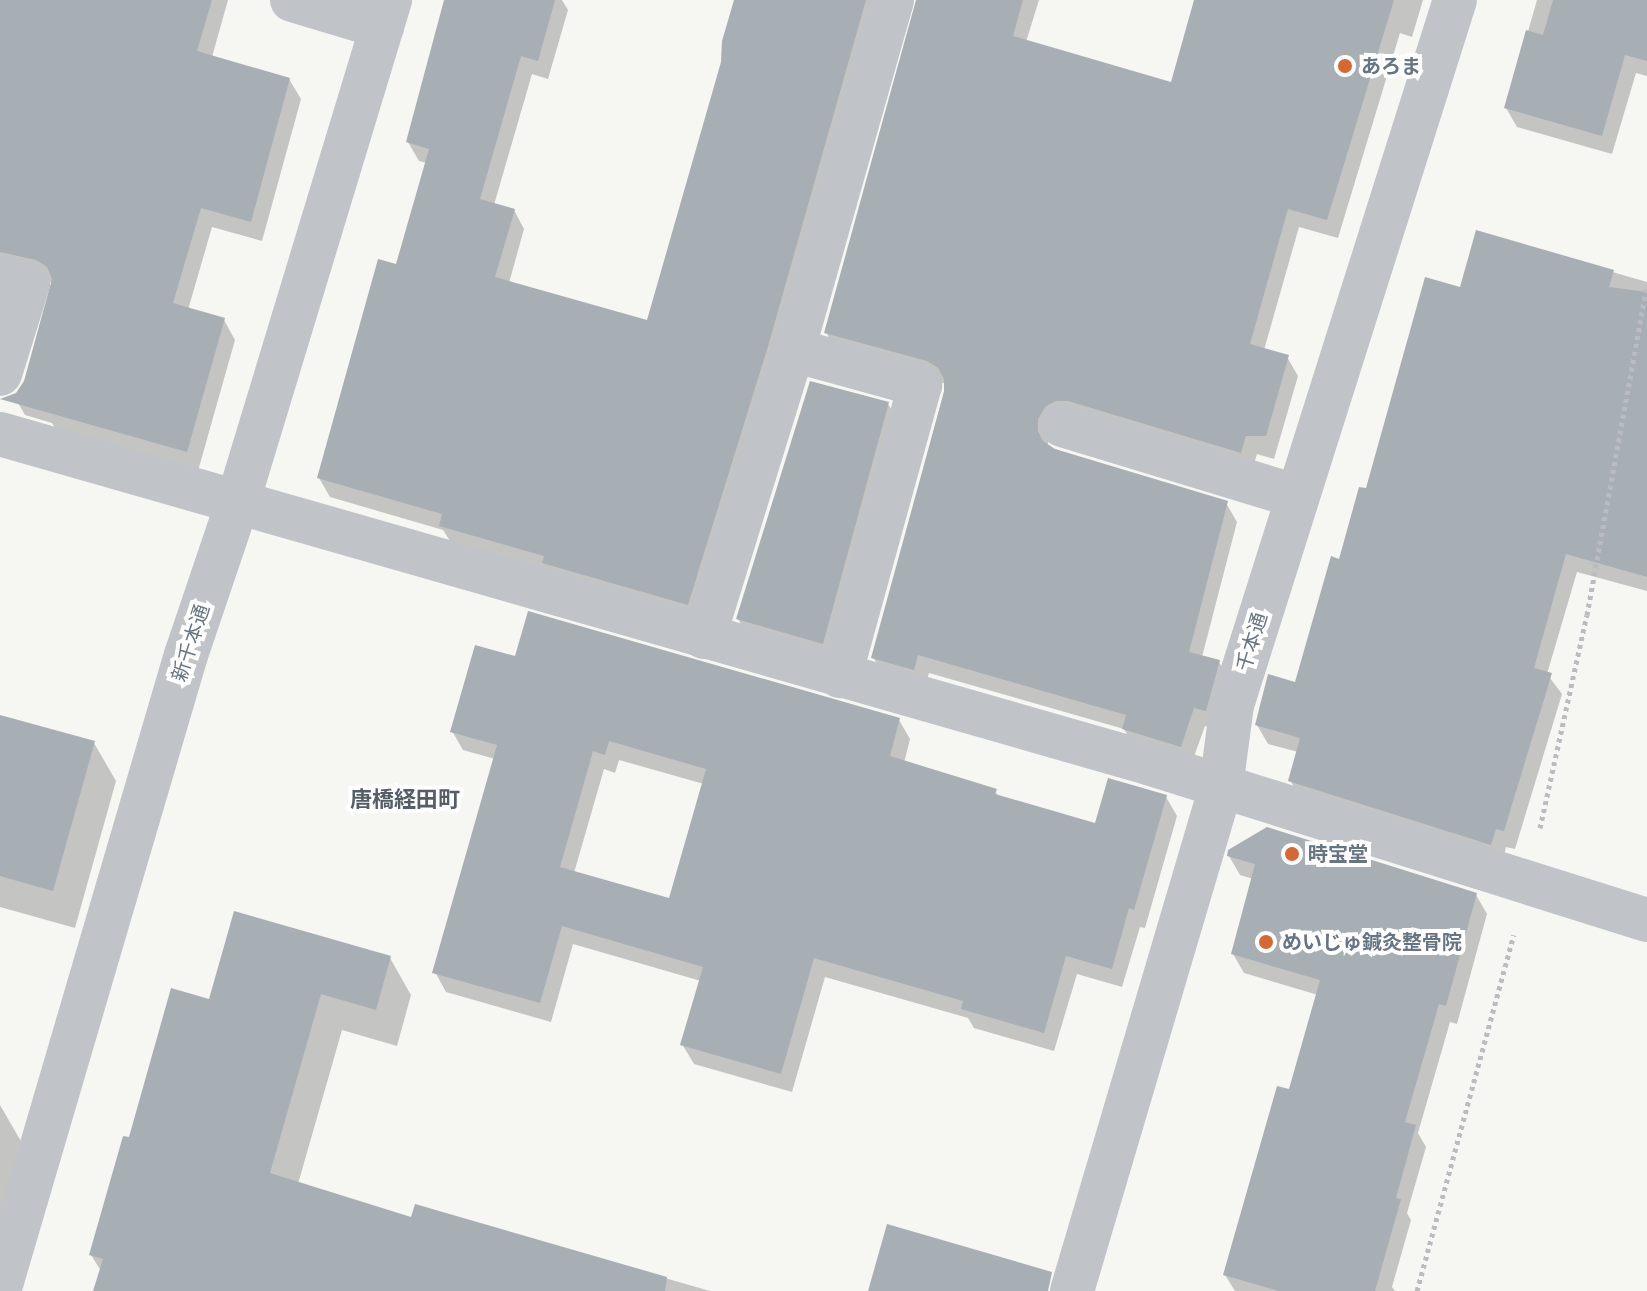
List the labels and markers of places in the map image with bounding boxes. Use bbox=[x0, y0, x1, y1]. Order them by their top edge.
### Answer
place label: あろま bbox=[1361, 54, 1421, 78]
marker: あろま bbox=[1336, 57, 1354, 75]
place label: 時宝堂 bbox=[1308, 842, 1368, 866]
marker: 時宝堂 bbox=[1283, 845, 1301, 863]
place label: めいじゅ鍼灸整骨院 bbox=[1282, 930, 1462, 954]
marker: めいじゅ鍼灸整骨院 bbox=[1257, 933, 1275, 951]

